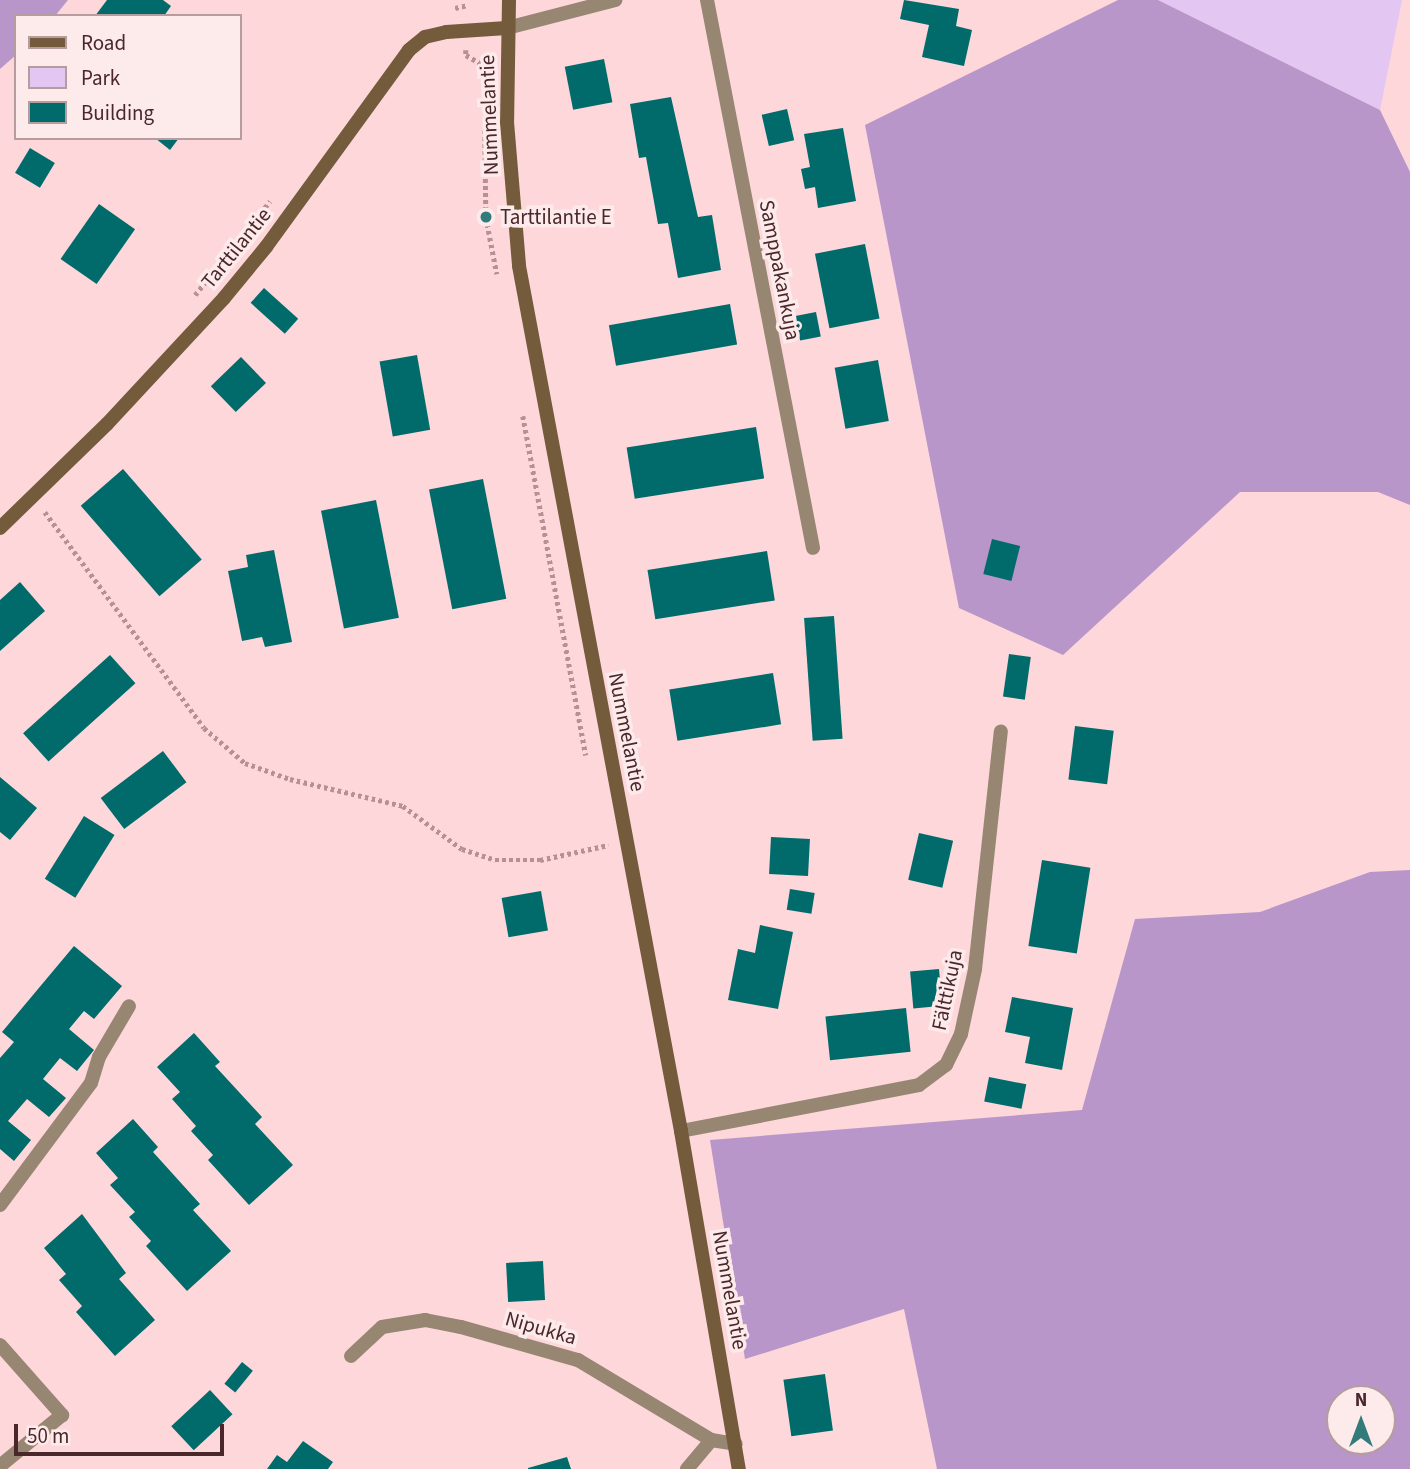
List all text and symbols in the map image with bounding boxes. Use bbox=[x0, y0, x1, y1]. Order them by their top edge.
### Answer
legend bbox=[14, 14, 242, 140]
text: Road bbox=[81, 28, 126, 58]
street label: Nummelantie bbox=[474, 54, 504, 176]
text: Park bbox=[81, 63, 120, 93]
text: Building bbox=[81, 98, 154, 128]
street label: Samppakankuja bbox=[754, 198, 806, 342]
street label: Tarttilantie bbox=[196, 203, 276, 293]
place label: Tarttilantie E bbox=[500, 204, 612, 230]
marker: Tarttilantie E bbox=[478, 209, 494, 225]
street label: Nummelantie bbox=[603, 671, 651, 793]
street label: Fälttikuja bbox=[926, 947, 968, 1033]
street label: Nummelantie bbox=[707, 1229, 753, 1351]
street label: Nipukka bbox=[502, 1306, 580, 1350]
north arrow bbox=[1326, 1385, 1396, 1455]
text: N bbox=[1355, 1387, 1367, 1414]
scale bar bbox=[18, 1410, 228, 1454]
text: 50 m bbox=[27, 1421, 69, 1451]

